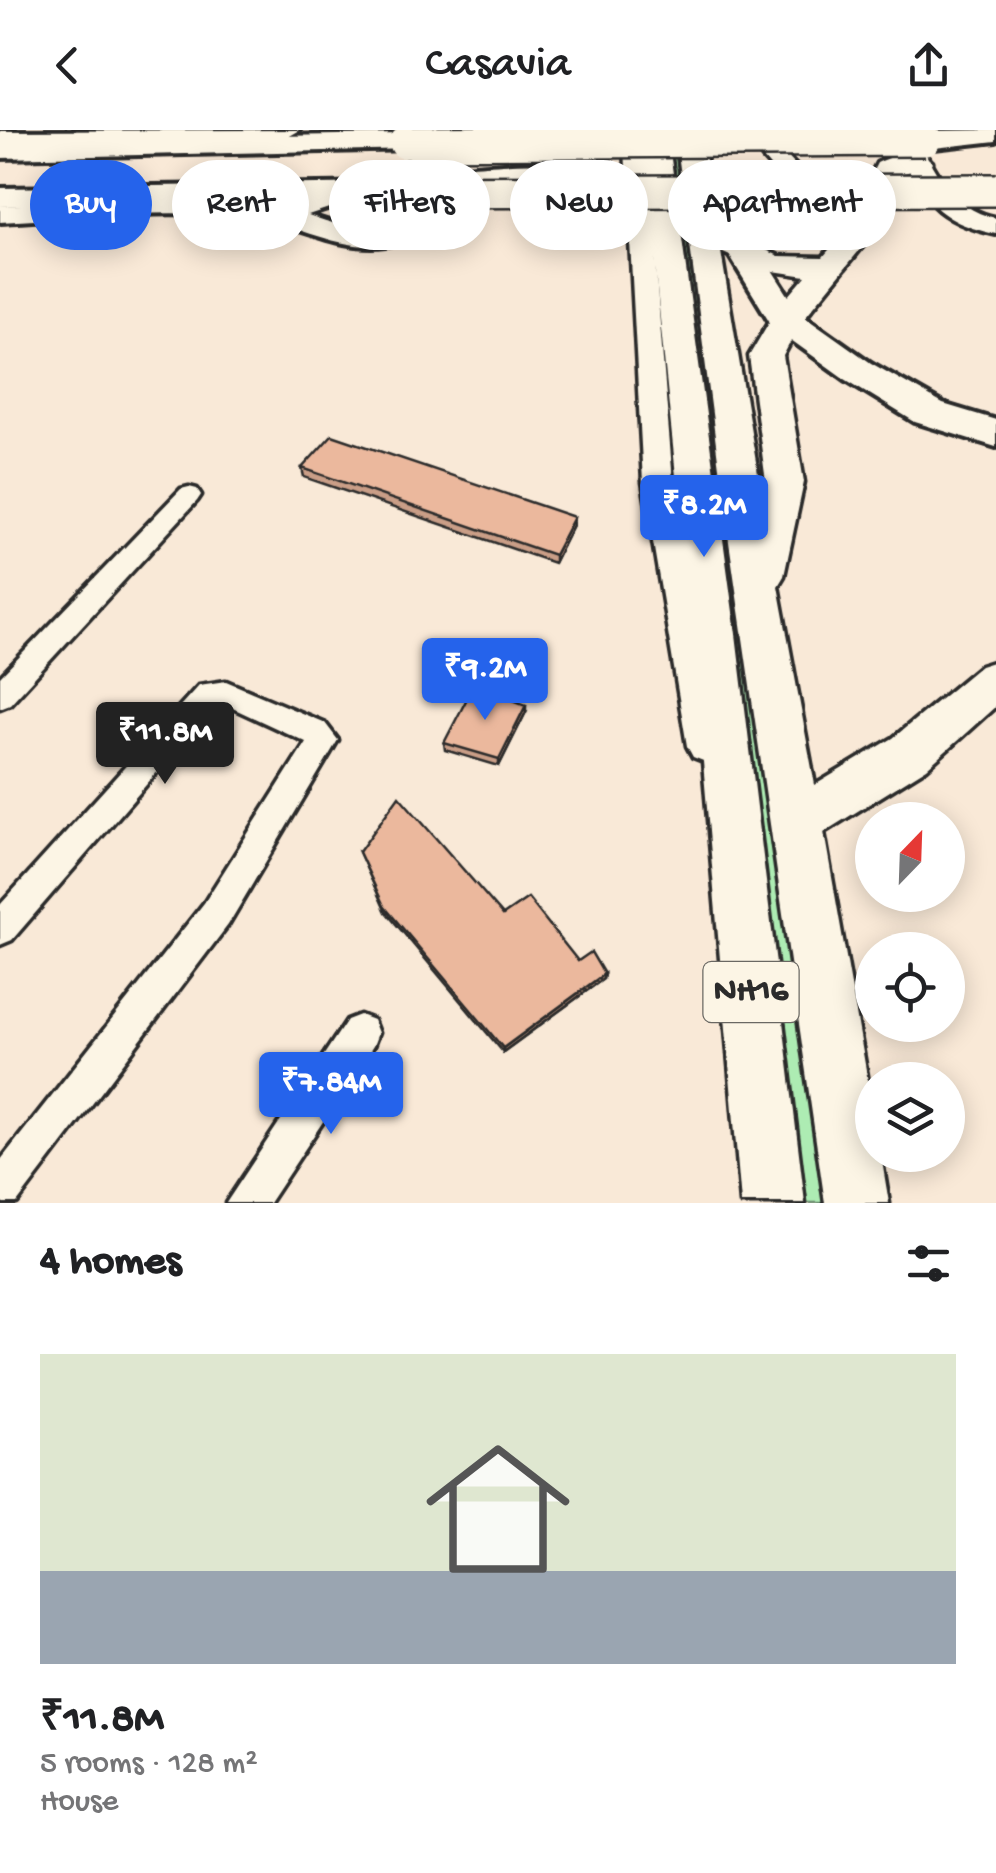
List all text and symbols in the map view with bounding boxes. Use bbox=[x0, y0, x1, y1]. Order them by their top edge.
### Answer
icon: back bbox=[40, 38, 95, 93]
icon: share bbox=[901, 38, 956, 93]
text: Casavia bbox=[425, 39, 571, 92]
chip: Buy bbox=[30, 160, 152, 250]
chip: Rent bbox=[172, 160, 309, 250]
chip: Filters bbox=[329, 160, 490, 250]
chip: New bbox=[510, 160, 648, 250]
chip: Apartment bbox=[668, 160, 896, 250]
pin: ₹8.2M bbox=[634, 475, 774, 560]
text: ₹8.2M bbox=[662, 488, 746, 526]
pin: ₹9.2M bbox=[415, 638, 555, 723]
text: ₹9.2M bbox=[444, 651, 526, 689]
pin: ₹11.8M bbox=[84, 702, 246, 787]
text: ₹11.8M bbox=[118, 715, 212, 753]
north arrow bbox=[855, 802, 965, 912]
map controls bbox=[855, 802, 965, 1172]
button: locate bbox=[855, 932, 965, 1042]
road number: NH16 bbox=[704, 962, 798, 1022]
pin: ₹7.84M bbox=[250, 1052, 412, 1137]
button: layers bbox=[855, 1062, 965, 1172]
text: ₹7.84M bbox=[281, 1065, 381, 1103]
icon: filters bbox=[901, 1236, 956, 1291]
text: 4 homes bbox=[40, 1239, 181, 1288]
icon: home bbox=[408, 1419, 588, 1599]
text: ₹11.8M bbox=[40, 1697, 163, 1746]
text: 5 rooms · 128 m² bbox=[40, 1746, 258, 1784]
text: House bbox=[40, 1784, 118, 1822]

